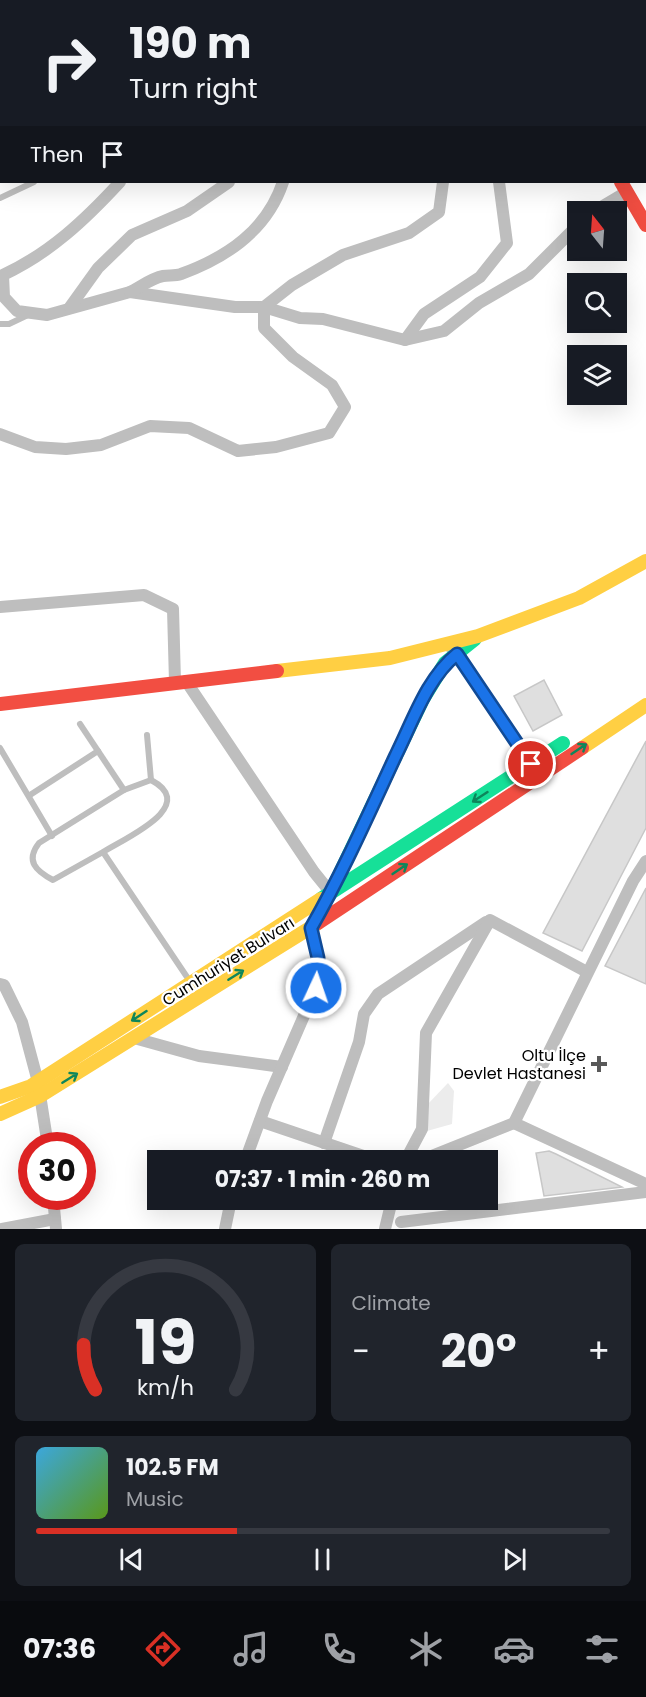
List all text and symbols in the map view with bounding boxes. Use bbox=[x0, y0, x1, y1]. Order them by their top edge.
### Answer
text: 190 m bbox=[129, 14, 251, 73]
icon: right bbox=[30, 24, 108, 102]
text: Turn right bbox=[129, 70, 258, 107]
icon: arrive bbox=[96, 138, 129, 171]
text: Then bbox=[30, 139, 84, 170]
north arrow bbox=[567, 201, 627, 261]
map controls bbox=[567, 201, 627, 405]
button: search bbox=[567, 273, 627, 333]
button: layers bbox=[567, 345, 627, 405]
pin bbox=[505, 738, 556, 789]
one-way arrow bbox=[570, 743, 587, 755]
icon: arrive bbox=[514, 747, 547, 780]
one-way arrow bbox=[472, 791, 489, 803]
one-way arrow bbox=[391, 863, 407, 875]
street label: Cumhuriyet Bulvarı bbox=[158, 911, 299, 1011]
position arrow bbox=[284, 956, 348, 1020]
one-way arrow bbox=[227, 969, 244, 981]
one-way arrow bbox=[131, 1010, 148, 1023]
place label: Oltu İlçe Devlet Hastanesi bbox=[453, 1044, 586, 1085]
marker: Oltu İlçe Devlet Hastanesi bbox=[590, 1055, 608, 1073]
one-way arrow bbox=[61, 1071, 78, 1083]
speed limit sign: 30 bbox=[18, 1132, 96, 1210]
text: 07:37 · 1 min · 260 m bbox=[215, 1164, 430, 1195]
text: Climate bbox=[352, 1289, 431, 1317]
text: 19 bbox=[134, 1298, 196, 1386]
text: 20° bbox=[441, 1320, 517, 1383]
text: − bbox=[352, 1328, 370, 1375]
text: + bbox=[587, 1328, 610, 1375]
text: km/h bbox=[137, 1372, 194, 1403]
text: 102.5 FM bbox=[126, 1452, 219, 1483]
text: Music bbox=[126, 1485, 184, 1513]
icon: previous bbox=[115, 1543, 148, 1576]
icon: pause bbox=[306, 1543, 339, 1576]
icon: next bbox=[498, 1543, 531, 1576]
icon: directions bbox=[142, 1628, 184, 1670]
icon: music bbox=[230, 1628, 272, 1670]
icon: phone bbox=[318, 1628, 360, 1670]
icon: climate bbox=[405, 1628, 447, 1670]
icon: car bbox=[493, 1628, 535, 1670]
icon: filters bbox=[581, 1628, 623, 1670]
text: 07:36 bbox=[23, 1630, 96, 1667]

